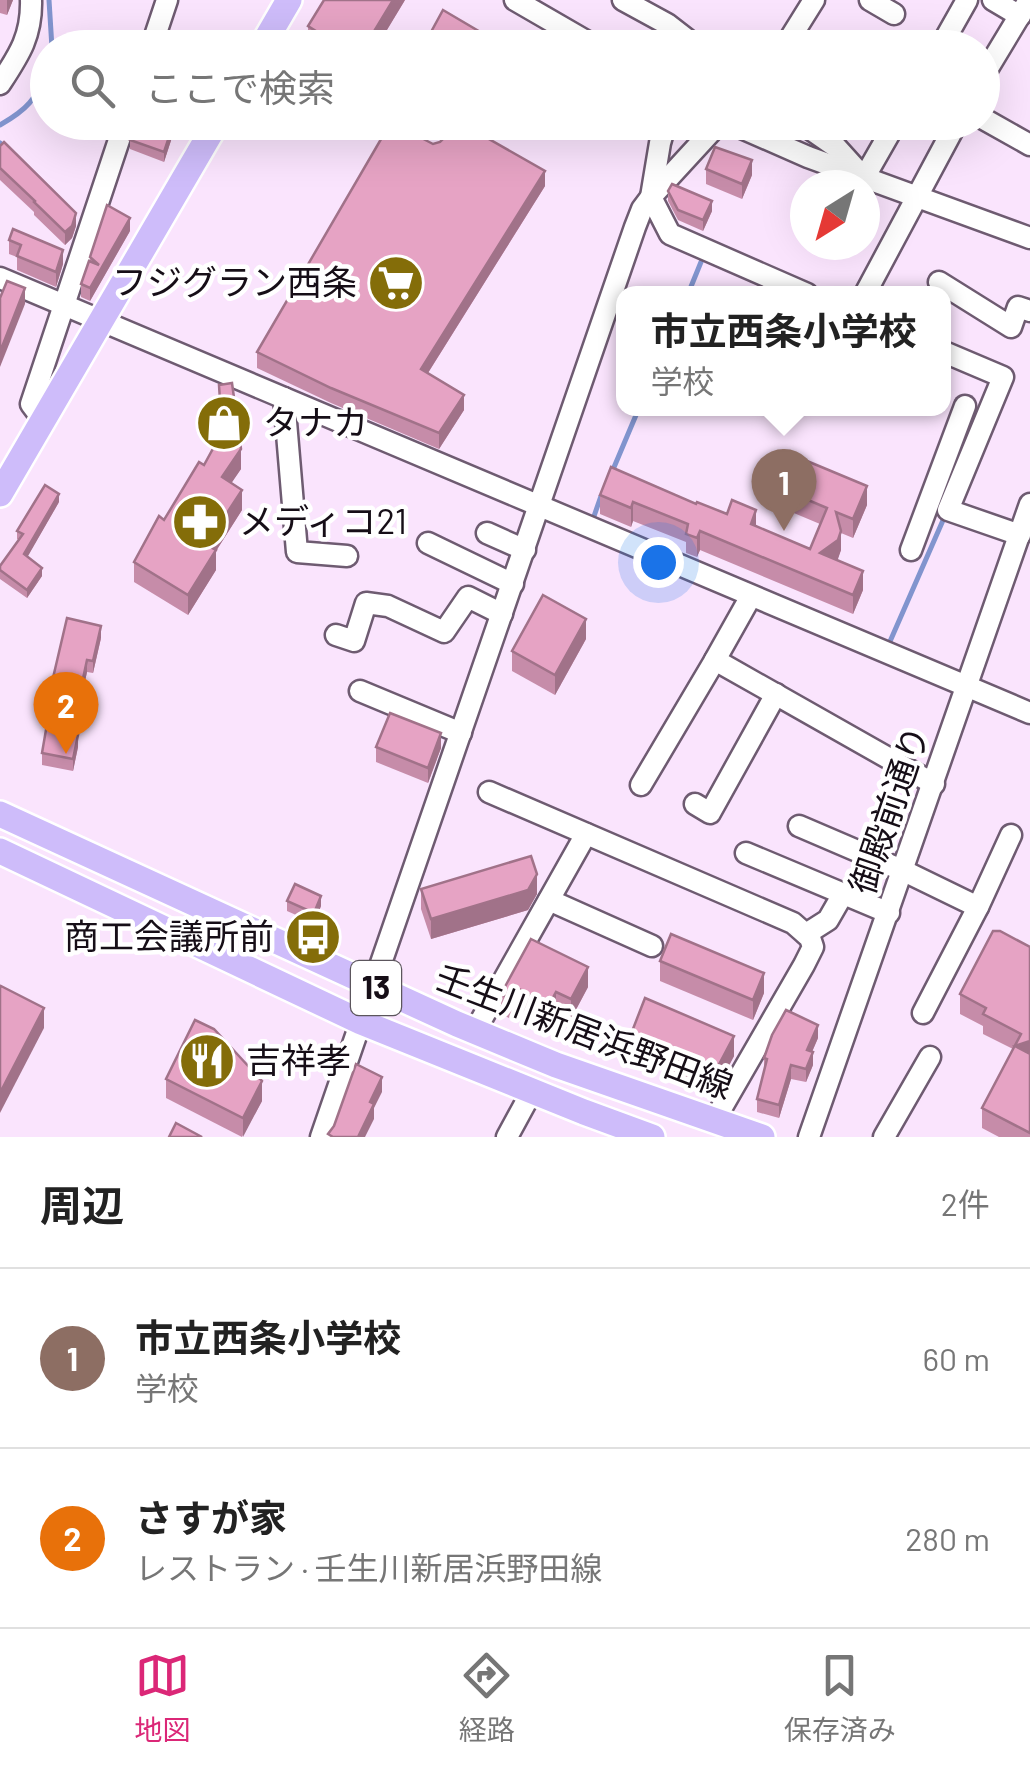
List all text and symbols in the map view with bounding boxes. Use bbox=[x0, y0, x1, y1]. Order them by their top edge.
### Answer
search box bbox=[30, 30, 1000, 140]
icon: search bbox=[65, 58, 120, 113]
text: ここで検索 bbox=[145, 64, 335, 110]
north arrow bbox=[790, 170, 880, 260]
supermarket icon: フジグラン西条 bbox=[366, 253, 426, 313]
place label: フジグラン西条 bbox=[112, 260, 357, 302]
popup bbox=[616, 286, 951, 416]
text: 市立西条小学校 bbox=[650, 307, 917, 353]
text: 学校 bbox=[650, 361, 715, 399]
shop icon: タナカ bbox=[194, 393, 254, 453]
place label: タナカ bbox=[263, 400, 368, 442]
pin: 1 bbox=[752, 448, 816, 531]
pharmacy icon: メディコ21 bbox=[170, 492, 230, 552]
place label: メディコ21 bbox=[239, 499, 407, 541]
your location bbox=[633, 537, 684, 588]
pin: 2 bbox=[34, 672, 98, 754]
street label: 御殿前通り bbox=[840, 720, 936, 899]
bus stop icon: 商工会議所前 bbox=[283, 907, 343, 967]
place label: 商工会議所前 bbox=[64, 914, 274, 956]
street label: 壬生川新居浜野田線 bbox=[430, 954, 739, 1106]
road number: 13 bbox=[351, 961, 401, 1015]
restaurant icon: 吉祥孝 bbox=[177, 1031, 237, 1091]
place label: 吉祥孝 bbox=[246, 1038, 351, 1080]
text: 周辺 bbox=[40, 1179, 124, 1229]
text: 2件 bbox=[941, 1184, 990, 1222]
text: 市立西条小学校 bbox=[135, 1314, 401, 1360]
text: 1 bbox=[67, 1339, 78, 1377]
text: 60 m bbox=[923, 1339, 990, 1377]
text: 学校 bbox=[135, 1368, 199, 1406]
text: さすが家 bbox=[135, 1494, 287, 1540]
text: 2 bbox=[64, 1519, 81, 1557]
text: 280 m bbox=[905, 1519, 990, 1557]
text: レストラン · 壬生川新居浜野田線 bbox=[135, 1548, 603, 1586]
tab: 地図 bbox=[134, 1648, 190, 1748]
tab: 経路 bbox=[459, 1648, 515, 1748]
tab: 保存済み bbox=[784, 1648, 896, 1748]

